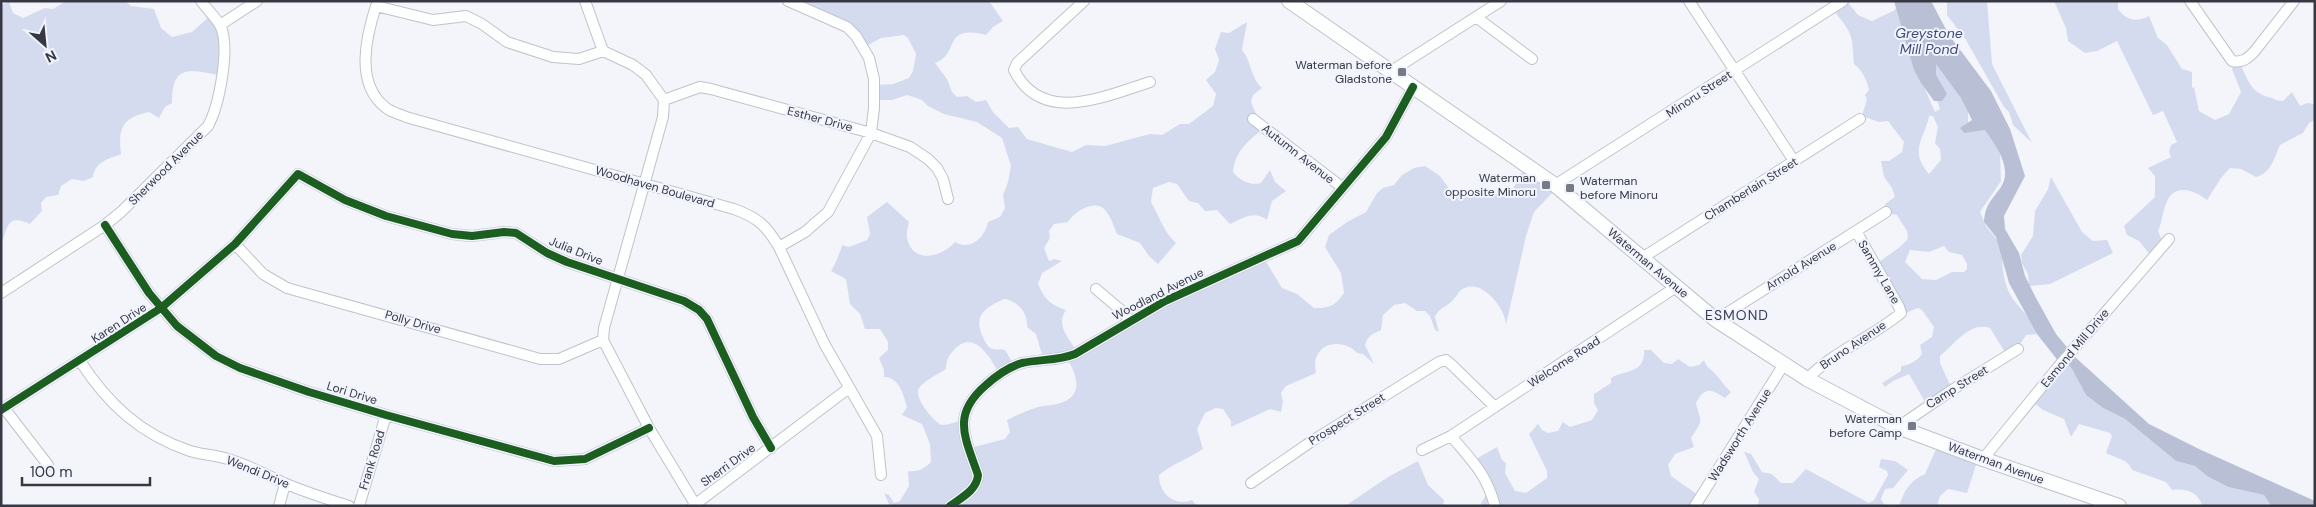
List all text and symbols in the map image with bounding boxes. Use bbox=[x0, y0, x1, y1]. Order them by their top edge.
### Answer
north arrow bbox=[20, 20, 70, 70]
water label: Greystone Mill Pond bbox=[1895, 24, 1963, 58]
text: N bbox=[42, 46, 60, 67]
place label: Waterman before Gladstone bbox=[1295, 57, 1392, 87]
marker: Waterman before Gladstone bbox=[1396, 66, 1408, 78]
street label: Minoru Street bbox=[1663, 67, 1735, 121]
street label: Esther Drive bbox=[786, 103, 855, 135]
street label: Autumn Avenue bbox=[1258, 121, 1338, 187]
street label: Sherwood Avenue bbox=[125, 127, 207, 209]
street label: Chamberlain Street bbox=[1701, 154, 1801, 224]
street label: Woodhaven Boulevard bbox=[593, 162, 717, 212]
place label: Waterman opposite Minoru bbox=[1445, 170, 1536, 200]
place label: Waterman before Minoru bbox=[1580, 173, 1658, 203]
marker: Waterman opposite Minoru bbox=[1540, 179, 1552, 191]
marker: Waterman before Minoru bbox=[1564, 182, 1576, 194]
street label: Waterman Avenue bbox=[1604, 224, 1692, 302]
street label: Julia Drive bbox=[547, 233, 605, 269]
street label: Sammy Lane bbox=[1854, 237, 1904, 307]
street label: Arnold Avenue bbox=[1763, 238, 1840, 294]
street label: Woodland Avenue bbox=[1110, 264, 1206, 324]
street label: Karen Drive bbox=[88, 299, 150, 347]
street label: Esmond Mill Drive bbox=[2037, 305, 2113, 391]
street label: Polly Drive bbox=[383, 306, 443, 338]
district label: ESMOND bbox=[1705, 306, 1769, 324]
street label: Bruno Avenue bbox=[1817, 317, 1889, 373]
street label: Welcome Road bbox=[1525, 333, 1603, 391]
street label: Camp Street bbox=[1923, 361, 1991, 412]
street label: Lori Drive bbox=[325, 378, 379, 408]
street label: Wadsworth Avenue bbox=[1705, 385, 1775, 485]
street label: Prospect Street bbox=[1306, 389, 1388, 449]
place label: Waterman before Camp bbox=[1829, 411, 1902, 441]
marker: Waterman before Camp bbox=[1906, 420, 1918, 432]
street label: Frank Road bbox=[355, 428, 389, 492]
street label: Waterman Avenue bbox=[1946, 438, 2046, 488]
street label: Sherri Drive bbox=[697, 440, 759, 490]
street label: Wendi Drive bbox=[224, 452, 292, 492]
scale bar bbox=[22, 454, 150, 486]
text: 100 m bbox=[30, 462, 73, 482]

